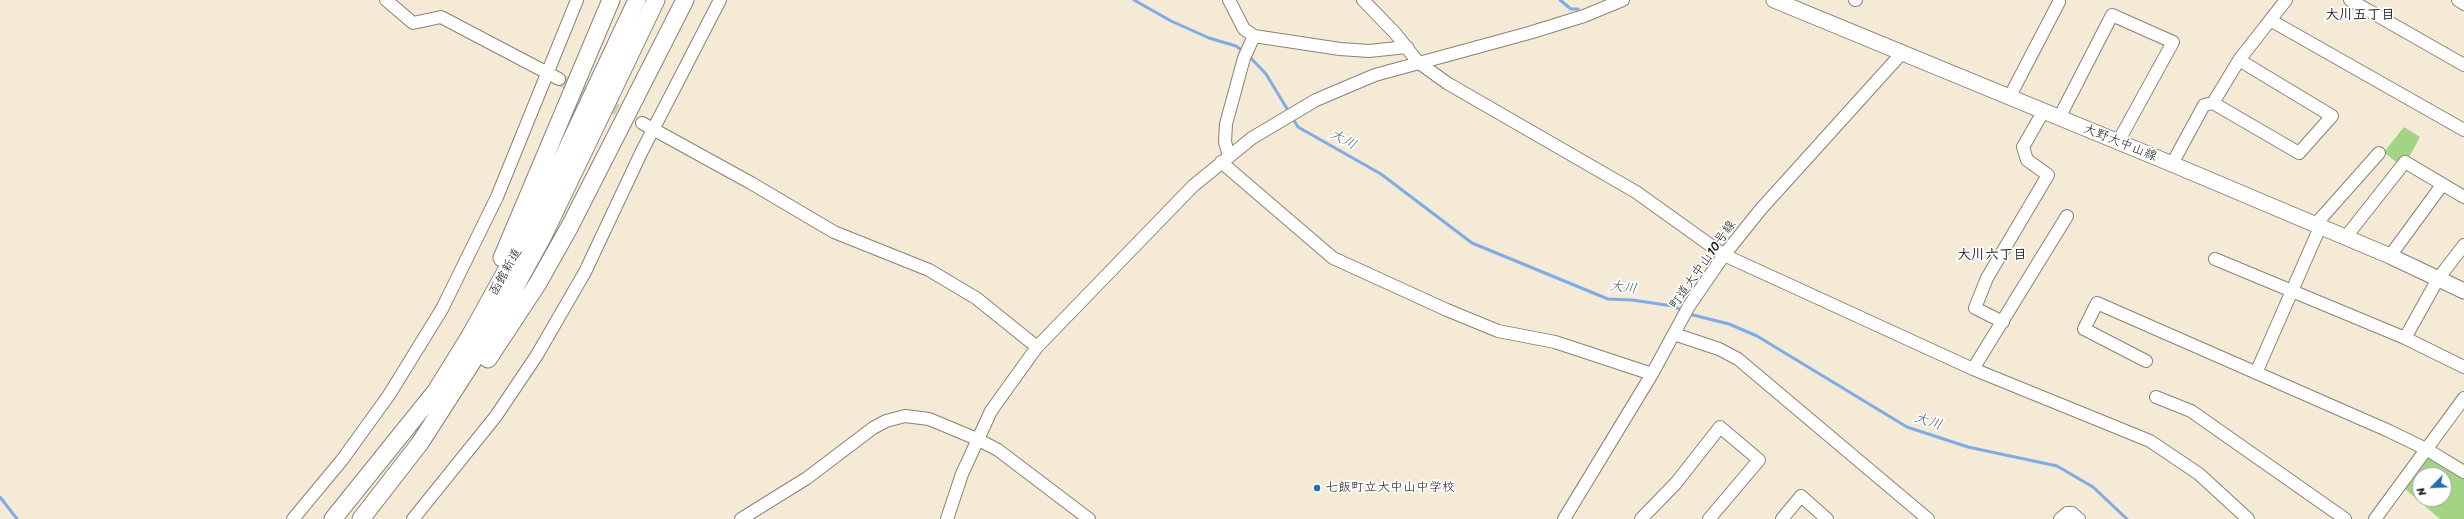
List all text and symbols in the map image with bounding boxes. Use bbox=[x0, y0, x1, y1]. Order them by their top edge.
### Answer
district label: 大川五丁目 bbox=[2325, 7, 2395, 23]
street label: 大野大中山線 bbox=[2081, 121, 2159, 165]
water label: 大川 bbox=[1327, 126, 1359, 154]
street label: 町道大中山10号線 bbox=[1667, 218, 1739, 312]
street label: 函館新道 bbox=[487, 245, 525, 299]
district label: 大川六丁目 bbox=[1957, 247, 2027, 263]
water label: 大川 bbox=[1608, 278, 1638, 298]
water label: 大川 bbox=[1912, 410, 1944, 434]
north arrow bbox=[2412, 467, 2452, 507]
place label: 七飯町立大中山中学校 bbox=[1325, 480, 1455, 496]
marker: 七飯町立大中山中学校 bbox=[1312, 483, 1322, 493]
text: N bbox=[2411, 484, 2432, 499]

